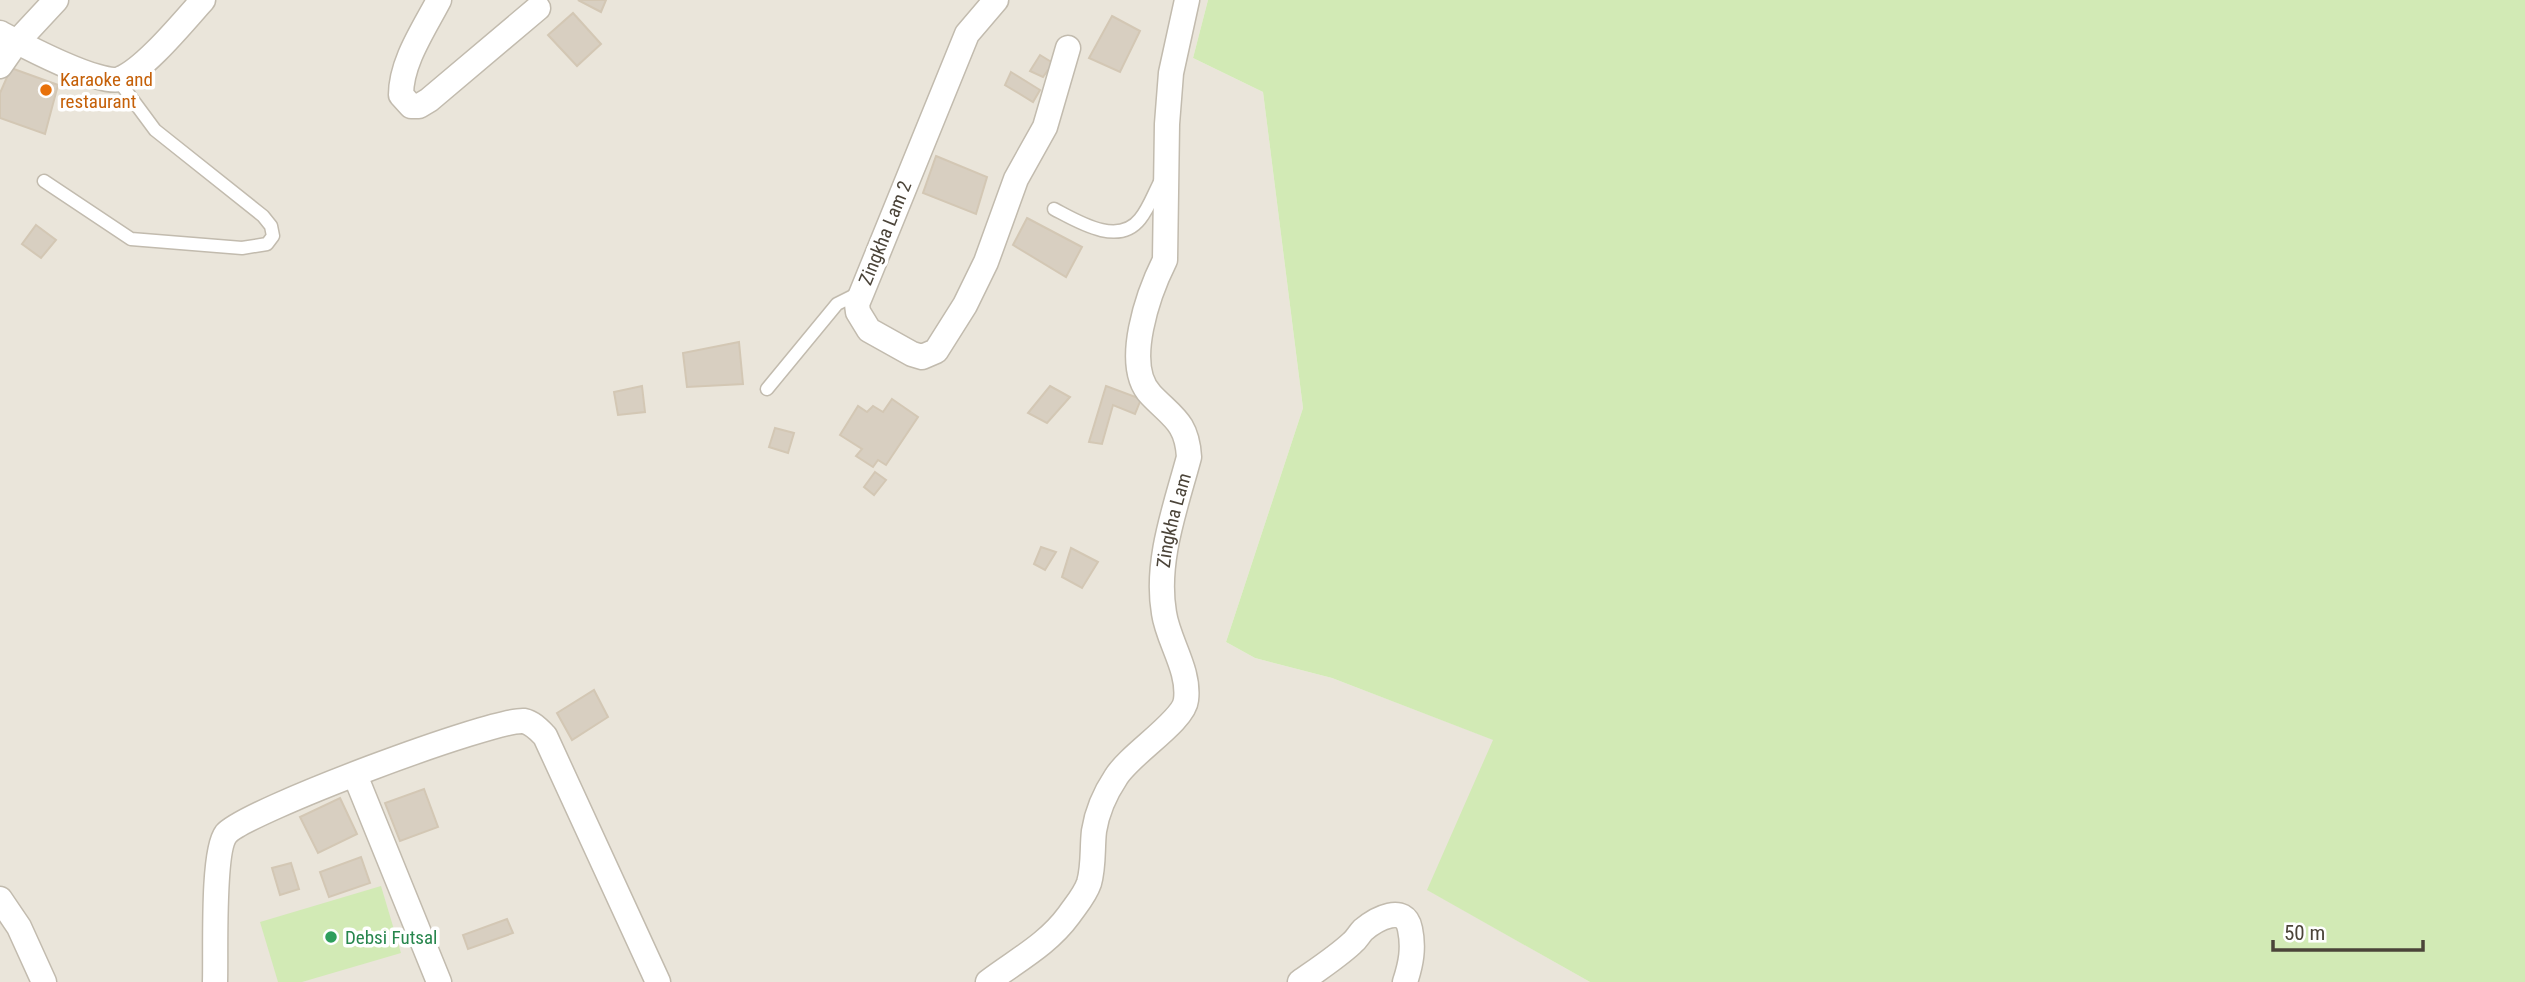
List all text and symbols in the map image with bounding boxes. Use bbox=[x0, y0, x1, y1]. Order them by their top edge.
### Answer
place label: Karaoke and restaurant bbox=[60, 68, 153, 113]
marker: Karaoke and restaurant bbox=[38, 82, 54, 98]
street label: Zingkha Lam 2 bbox=[854, 178, 916, 288]
street label: Zingkha Lam bbox=[1151, 470, 1196, 569]
scale bar bbox=[2273, 908, 2424, 952]
text: 50 m bbox=[2284, 921, 2325, 945]
place label: Debsi Futsal bbox=[345, 926, 437, 949]
marker: Debsi Futsal bbox=[323, 929, 339, 945]

